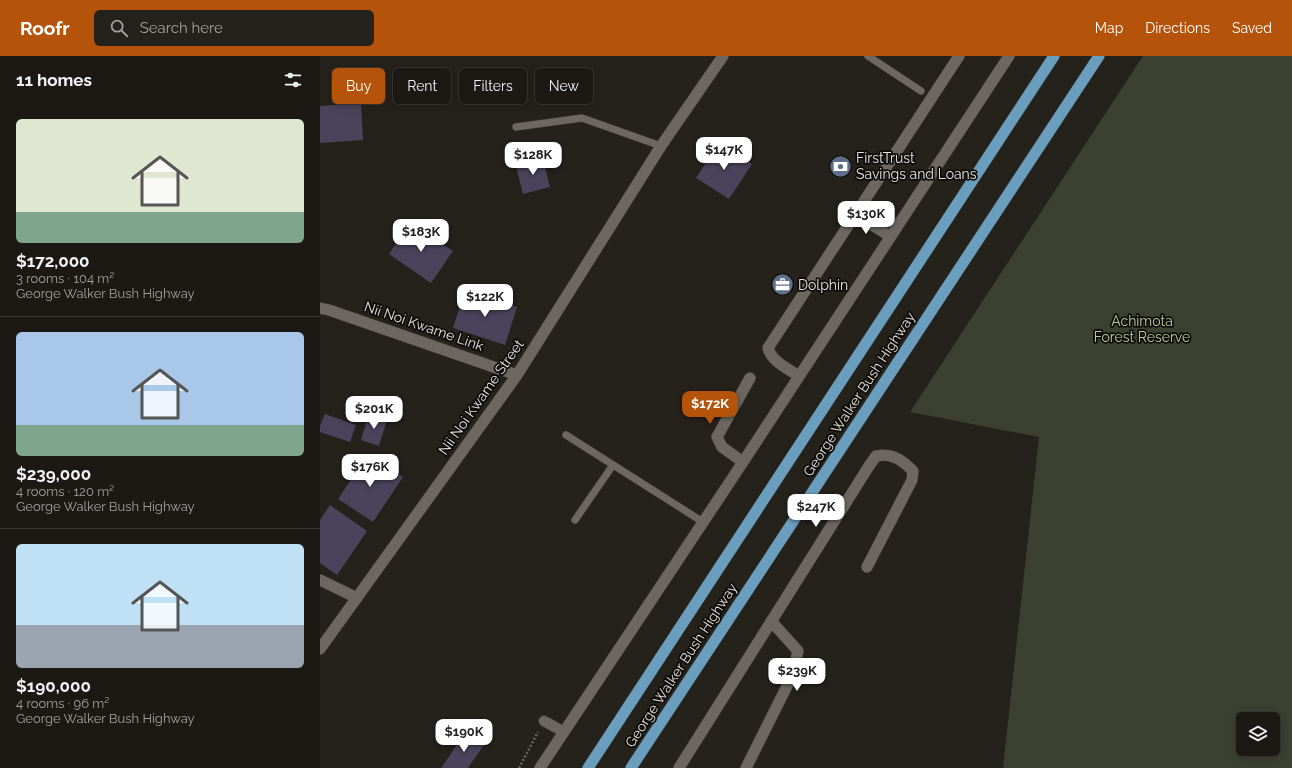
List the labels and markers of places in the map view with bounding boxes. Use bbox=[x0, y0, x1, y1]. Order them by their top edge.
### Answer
pin: $147K bbox=[696, 137, 752, 171]
pin: $128K bbox=[505, 142, 561, 176]
place label: FirstTrust Savings and Loans bbox=[856, 150, 977, 182]
bank icon: FirstTrust Savings and Loans bbox=[827, 153, 853, 179]
pin: $130K bbox=[838, 201, 894, 235]
pin: $183K bbox=[393, 219, 449, 253]
office icon: Dolphin bbox=[770, 272, 796, 298]
place label: Dolphin bbox=[798, 277, 848, 293]
pin: $122K bbox=[457, 284, 513, 318]
pin: $172K bbox=[682, 391, 738, 425]
pin: $201K bbox=[346, 396, 402, 430]
pin: $176K bbox=[342, 454, 398, 488]
pin: $247K bbox=[788, 494, 844, 528]
pin: $239K bbox=[769, 658, 825, 692]
pin: $190K bbox=[436, 719, 492, 753]

